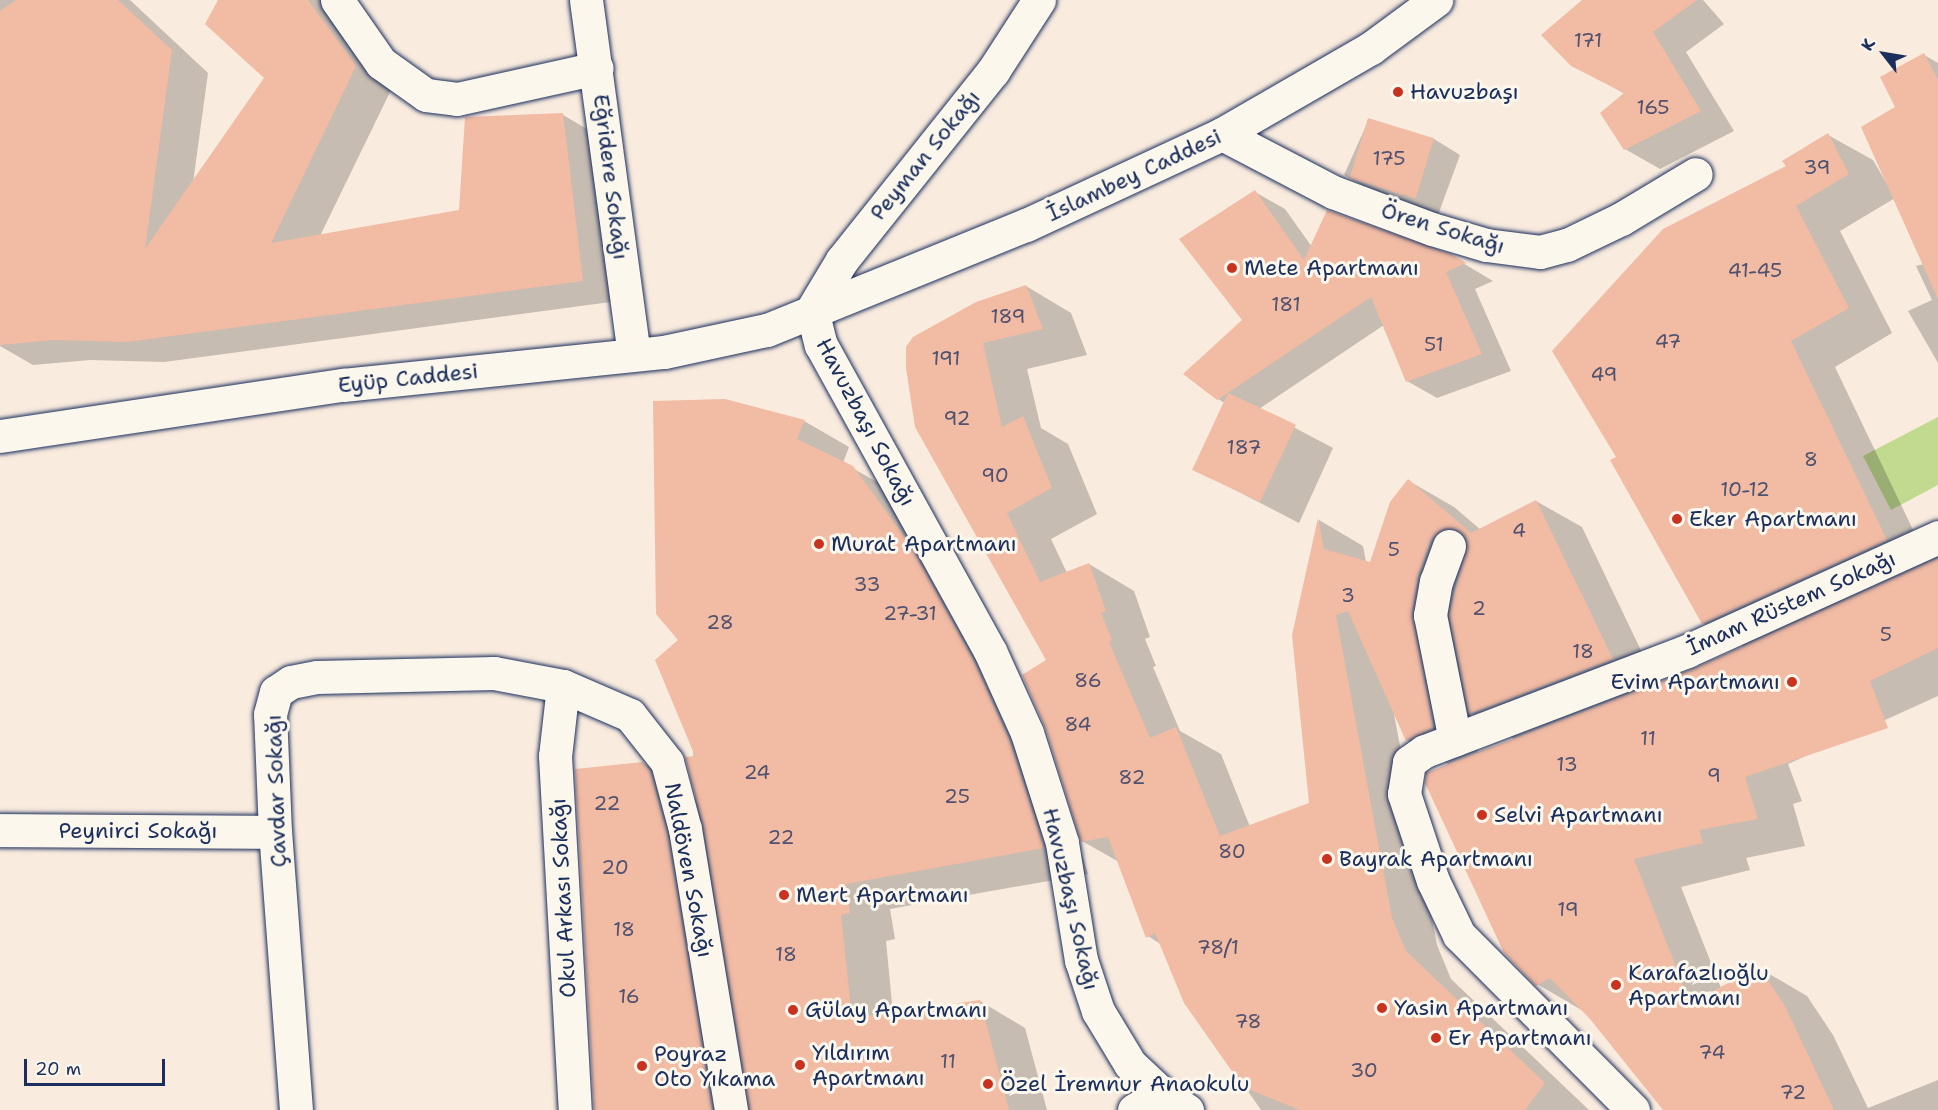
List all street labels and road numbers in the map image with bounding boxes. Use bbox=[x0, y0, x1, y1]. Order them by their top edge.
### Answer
street label: Peyman Sokağı bbox=[864, 84, 986, 226]
street label: Eğridere Sokağı bbox=[588, 93, 634, 261]
street label: İslambey Caddesi bbox=[1042, 123, 1226, 227]
street label: Ören Sokağı bbox=[1378, 197, 1508, 259]
street label: Havuzbaşı Sokağı bbox=[811, 334, 921, 510]
street label: Eyüp Caddesi bbox=[337, 358, 479, 398]
street label: İmam Rüstem Sokağı bbox=[1682, 545, 1900, 661]
street label: Çavdar Sokağı bbox=[260, 714, 292, 868]
street label: Naldöven Sokağı bbox=[659, 780, 719, 960]
street label: Okul Arkası Sokağı bbox=[545, 798, 581, 998]
street label: Havuzbaşı Sokağı bbox=[1037, 805, 1105, 993]
street label: Peynirci Sokağı bbox=[59, 818, 217, 844]

